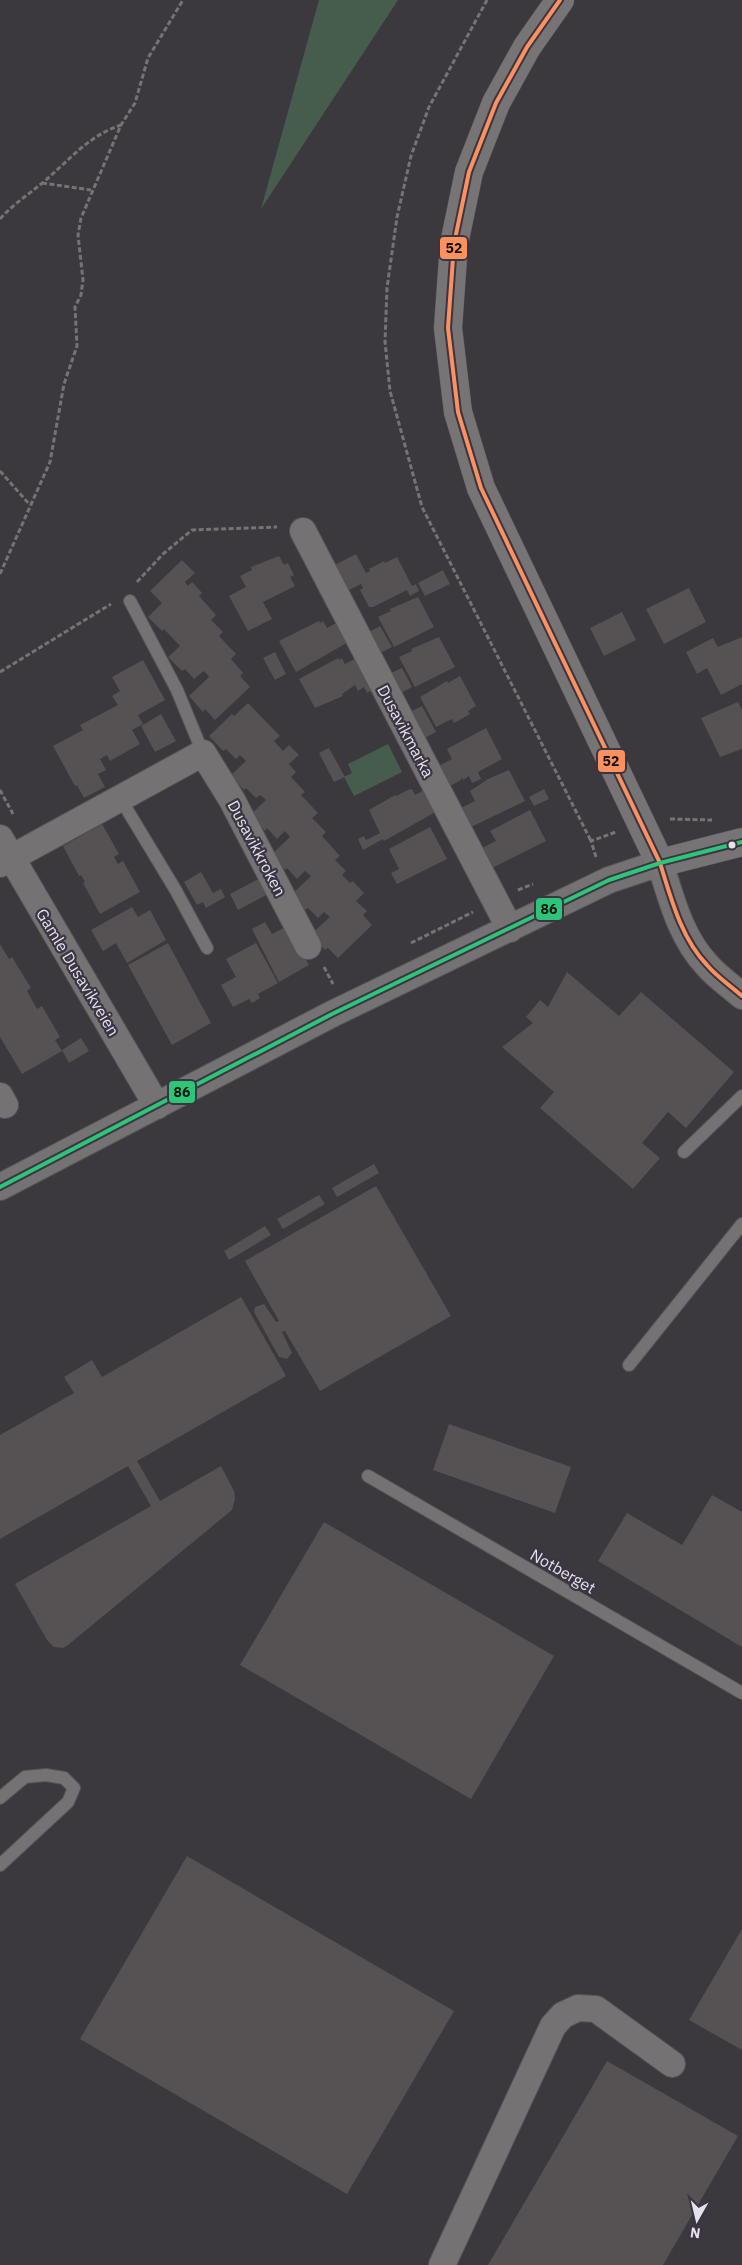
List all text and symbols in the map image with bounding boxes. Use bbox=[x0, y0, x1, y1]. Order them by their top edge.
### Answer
line badge: 52 bbox=[439, 236, 468, 260]
text: 52 bbox=[446, 239, 462, 257]
street label: Dusavikmarka bbox=[373, 681, 439, 781]
line badge: 52 bbox=[597, 749, 626, 773]
text: 52 bbox=[603, 752, 619, 770]
street label: Dusavikkroken bbox=[223, 797, 291, 899]
unlabelled marker bbox=[727, 840, 737, 850]
line badge: 86 bbox=[535, 897, 563, 921]
text: 86 bbox=[541, 900, 557, 918]
street label: Gamle Dusavikveien bbox=[32, 905, 124, 1039]
line badge: 86 bbox=[168, 1080, 196, 1104]
text: 86 bbox=[174, 1083, 190, 1101]
street label: Notberget bbox=[527, 1544, 599, 1598]
north arrow bbox=[672, 2195, 722, 2245]
text: N bbox=[689, 2223, 701, 2242]

